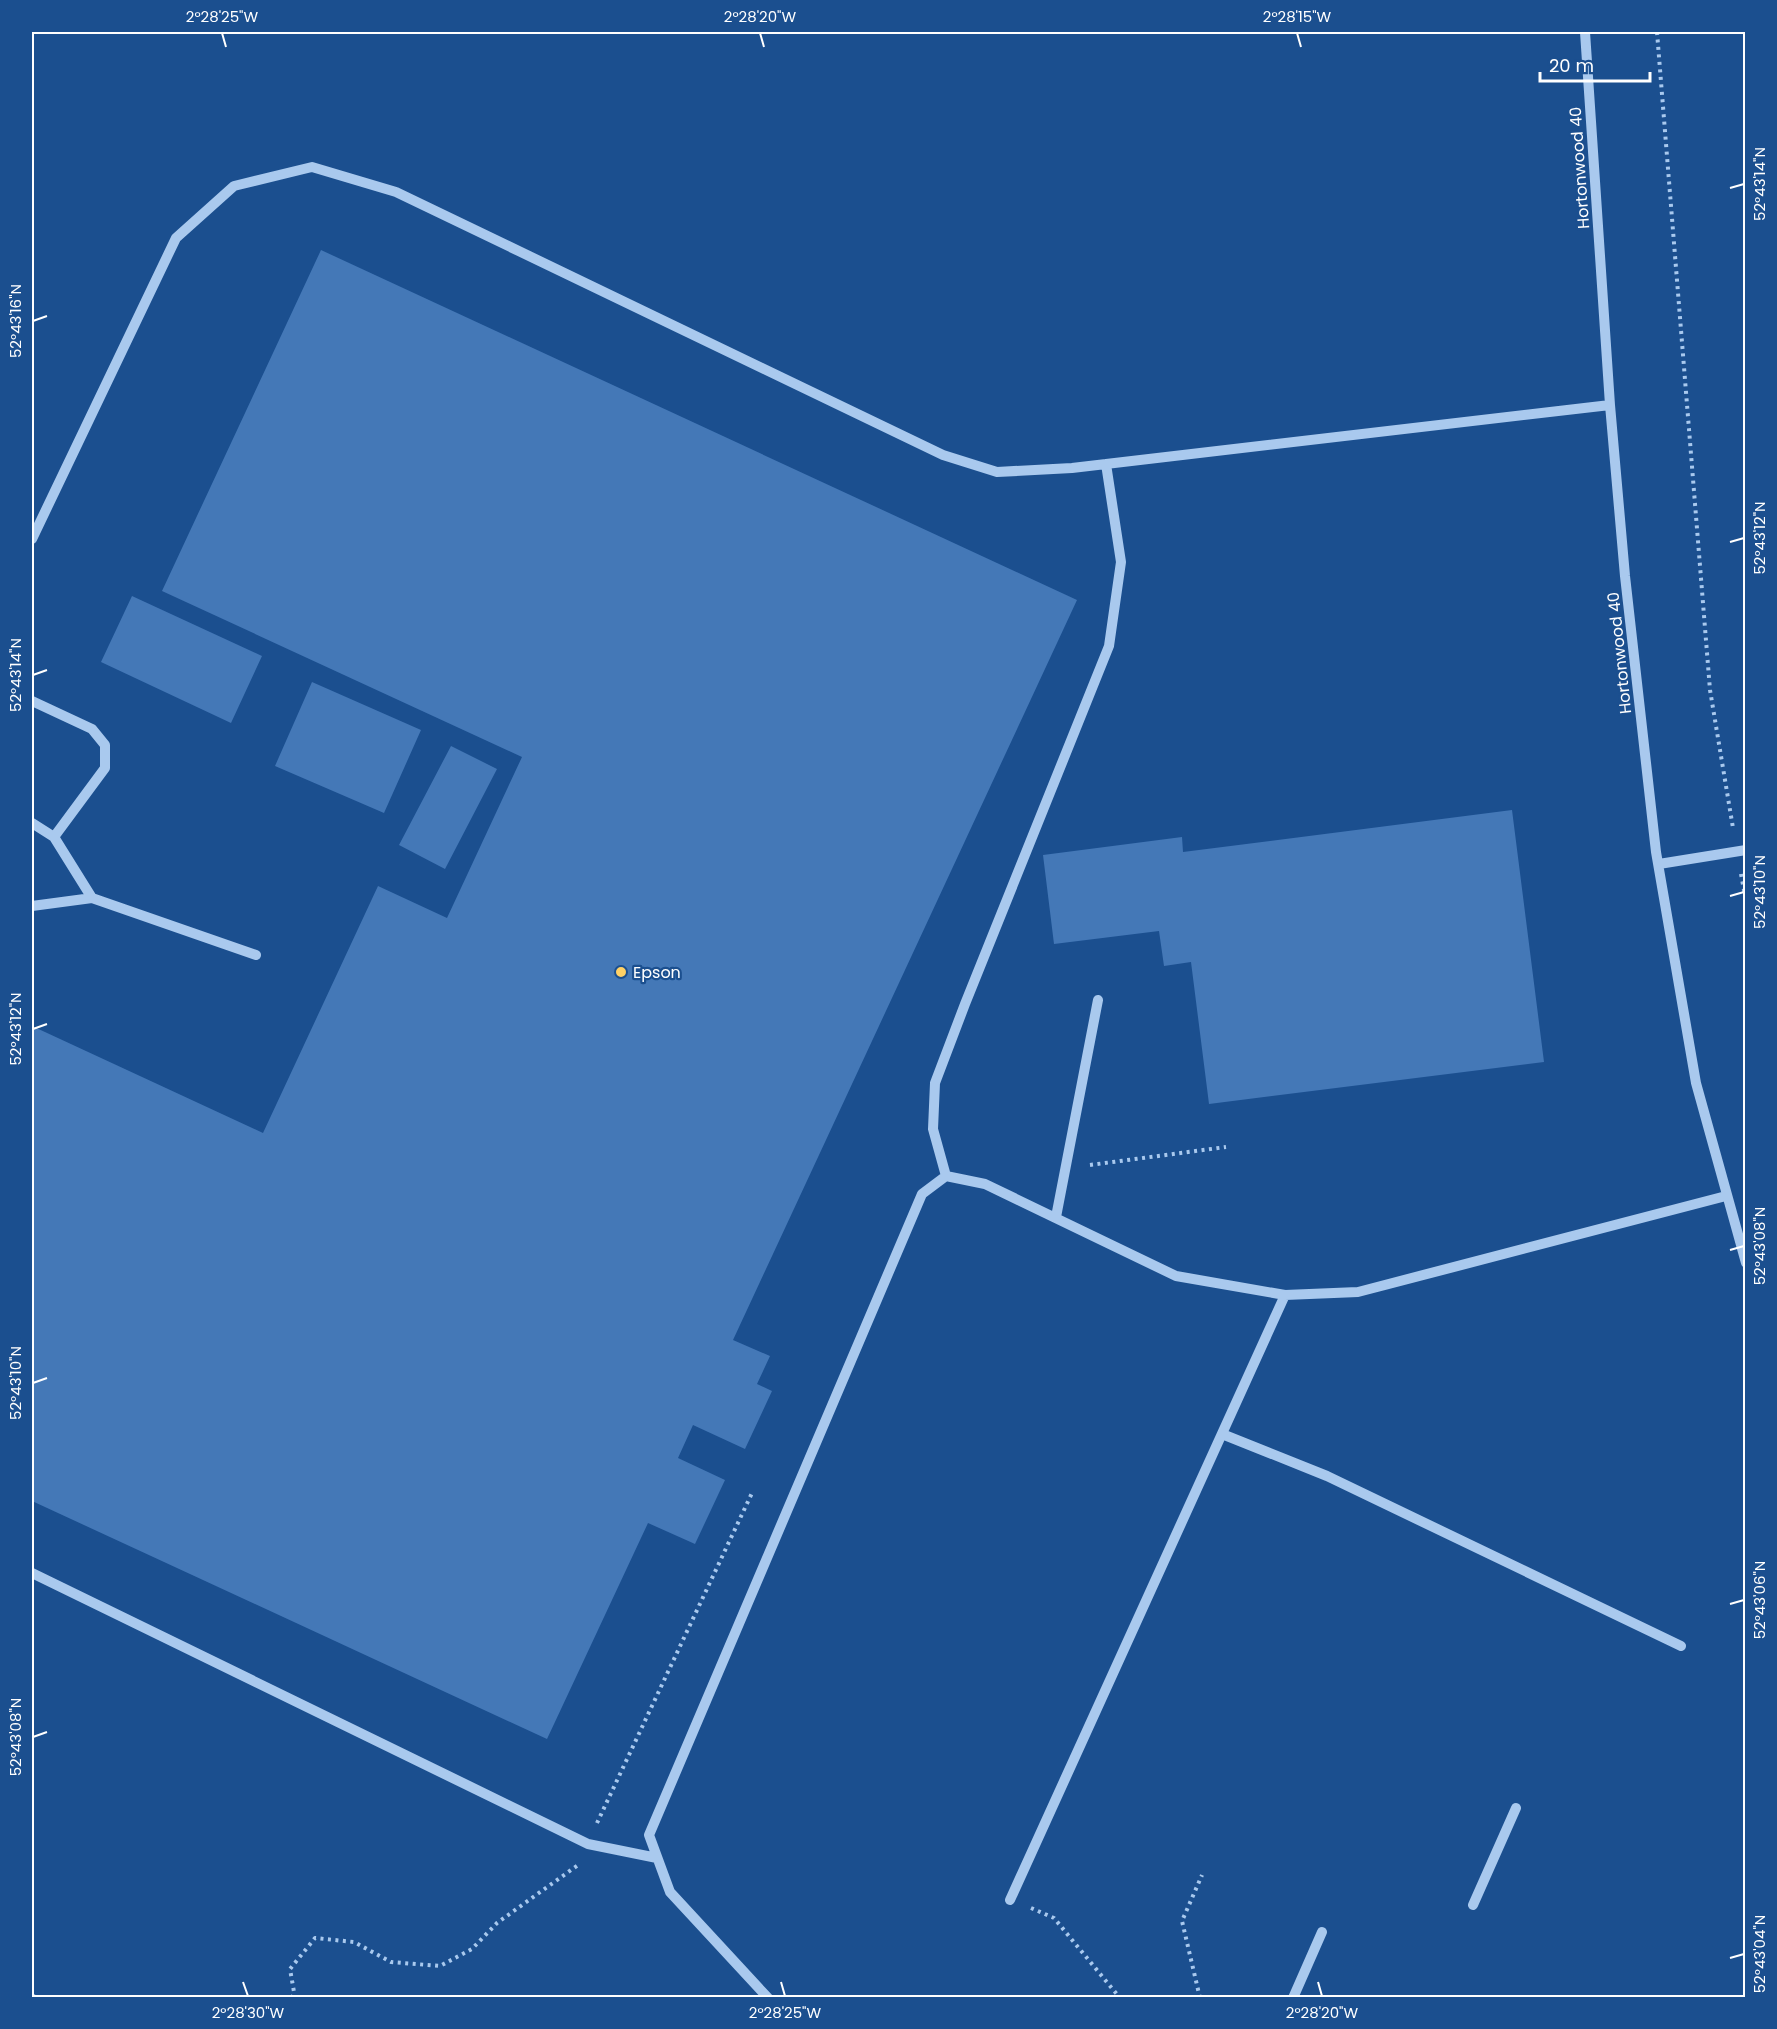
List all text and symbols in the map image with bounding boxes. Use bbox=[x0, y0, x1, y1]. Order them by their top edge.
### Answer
text: 2°28'25"W bbox=[186, 6, 259, 27]
text: 2°28'20"W bbox=[724, 6, 797, 27]
text: 2°28'15"W bbox=[1263, 6, 1332, 27]
scale bar bbox=[1540, 45, 1650, 83]
text: 20 m bbox=[1549, 53, 1594, 78]
street label: Hortonwood 40 bbox=[1564, 106, 1595, 230]
text: 52°43'14"N bbox=[1749, 147, 1770, 221]
text: 52°43'16"N bbox=[5, 284, 26, 358]
text: 52°43'12"N bbox=[1749, 501, 1770, 575]
street label: Hortonwood 40 bbox=[1602, 591, 1637, 715]
text: 52°43'14"N bbox=[5, 638, 26, 712]
text: 52°43'10"N bbox=[1749, 855, 1770, 929]
place label: Epson bbox=[633, 961, 681, 984]
marker: Epson bbox=[614, 965, 628, 979]
text: 52°43'12"N bbox=[5, 992, 26, 1066]
text: 52°43'08"N bbox=[1749, 1207, 1770, 1285]
text: 52°43'10"N bbox=[5, 1346, 26, 1420]
text: 52°43'06"N bbox=[1749, 1561, 1770, 1639]
text: 52°43'08"N bbox=[5, 1698, 26, 1776]
text: 52°43'04"N bbox=[1749, 1915, 1770, 1993]
text: 2°28'30"W bbox=[212, 2002, 285, 2023]
text: 2°28'25"W bbox=[749, 2002, 822, 2023]
text: 2°28'20"W bbox=[1286, 2002, 1359, 2023]

